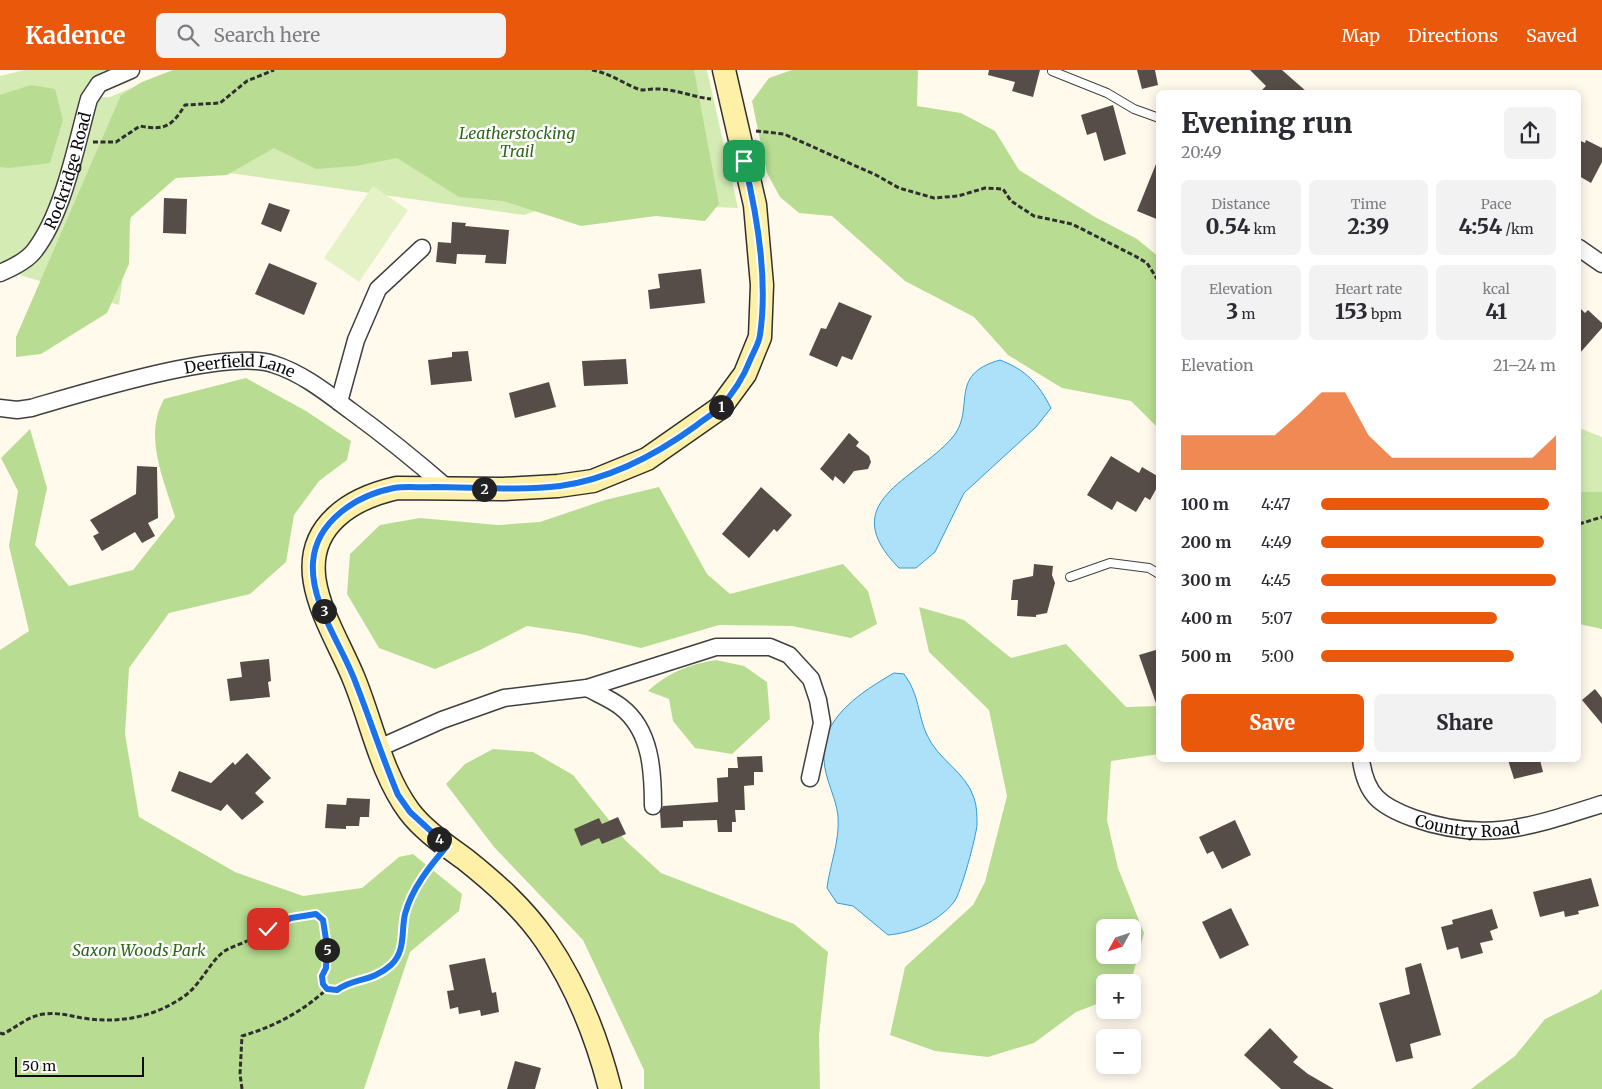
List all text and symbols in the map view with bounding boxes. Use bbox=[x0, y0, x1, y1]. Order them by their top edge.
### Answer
search box bbox=[156, 13, 506, 58]
text: Kadence bbox=[25, 20, 126, 51]
icon: search bbox=[174, 21, 202, 49]
text: Search here bbox=[214, 23, 320, 47]
text: Map bbox=[1342, 24, 1380, 47]
text: Directions bbox=[1408, 24, 1498, 47]
text: Saved bbox=[1526, 24, 1577, 47]
text: Evening run bbox=[1181, 105, 1352, 141]
button: share bbox=[1504, 107, 1556, 159]
street label: Rockridge Road bbox=[40, 110, 95, 232]
park label: Leatherstocking Trail bbox=[459, 123, 575, 161]
pin bbox=[723, 140, 765, 182]
text: 20:49 bbox=[1181, 142, 1222, 162]
icon: arrive bbox=[730, 147, 758, 175]
text: Distance bbox=[1212, 195, 1270, 213]
text: Time bbox=[1351, 195, 1386, 213]
text: Pace bbox=[1481, 195, 1511, 213]
text: 0.54 bbox=[1205, 213, 1250, 240]
text: 2:39 bbox=[1348, 213, 1389, 240]
text: 4:54 bbox=[1459, 213, 1502, 240]
text: km bbox=[1250, 220, 1276, 238]
text: /km bbox=[1502, 220, 1534, 238]
text: Elevation bbox=[1209, 280, 1273, 298]
text: Heart rate bbox=[1335, 280, 1402, 298]
text: kcal bbox=[1482, 280, 1510, 298]
text: 3 bbox=[1226, 298, 1238, 325]
text: 153 bbox=[1335, 298, 1368, 325]
text: 41 bbox=[1485, 298, 1507, 325]
text: m bbox=[1238, 305, 1255, 323]
text: bpm bbox=[1368, 305, 1402, 323]
street label: Deerfield Lane bbox=[182, 351, 299, 382]
text: Elevation bbox=[1181, 355, 1254, 375]
text: 21–24 m bbox=[1493, 355, 1556, 375]
pin: 1 bbox=[708, 394, 734, 420]
text: 1 bbox=[718, 398, 725, 416]
pin: 2 bbox=[472, 476, 496, 502]
text: 2 bbox=[480, 480, 489, 498]
text: 100 m bbox=[1181, 494, 1229, 514]
text: 4:47 bbox=[1261, 494, 1291, 514]
text: 200 m bbox=[1181, 532, 1231, 552]
text: 4:49 bbox=[1261, 532, 1292, 552]
text: 300 m bbox=[1181, 570, 1231, 590]
text: 4:45 bbox=[1261, 570, 1291, 590]
pin: 3 bbox=[312, 598, 336, 624]
text: 3 bbox=[320, 602, 329, 620]
text: 400 m bbox=[1181, 608, 1232, 628]
text: 5:07 bbox=[1261, 608, 1292, 628]
text: 500 m bbox=[1181, 646, 1231, 666]
text: 5:00 bbox=[1261, 646, 1294, 666]
button: Save bbox=[1181, 694, 1364, 752]
button: Share bbox=[1374, 694, 1556, 752]
street label: Country Road bbox=[1413, 809, 1522, 841]
pin: 4 bbox=[426, 826, 452, 852]
text: 4 bbox=[435, 830, 444, 848]
pin bbox=[247, 908, 289, 950]
icon: check bbox=[254, 915, 282, 943]
north arrow bbox=[1096, 919, 1141, 964]
map controls bbox=[1096, 919, 1141, 1074]
pin: 5 bbox=[314, 938, 340, 962]
park label: Saxon Woods Park bbox=[72, 940, 206, 960]
text: 5 bbox=[323, 941, 332, 959]
button: + bbox=[1096, 974, 1141, 1019]
button: − bbox=[1096, 1029, 1141, 1074]
scale bar bbox=[15, 1054, 144, 1077]
text: 50 m bbox=[22, 1057, 56, 1075]

